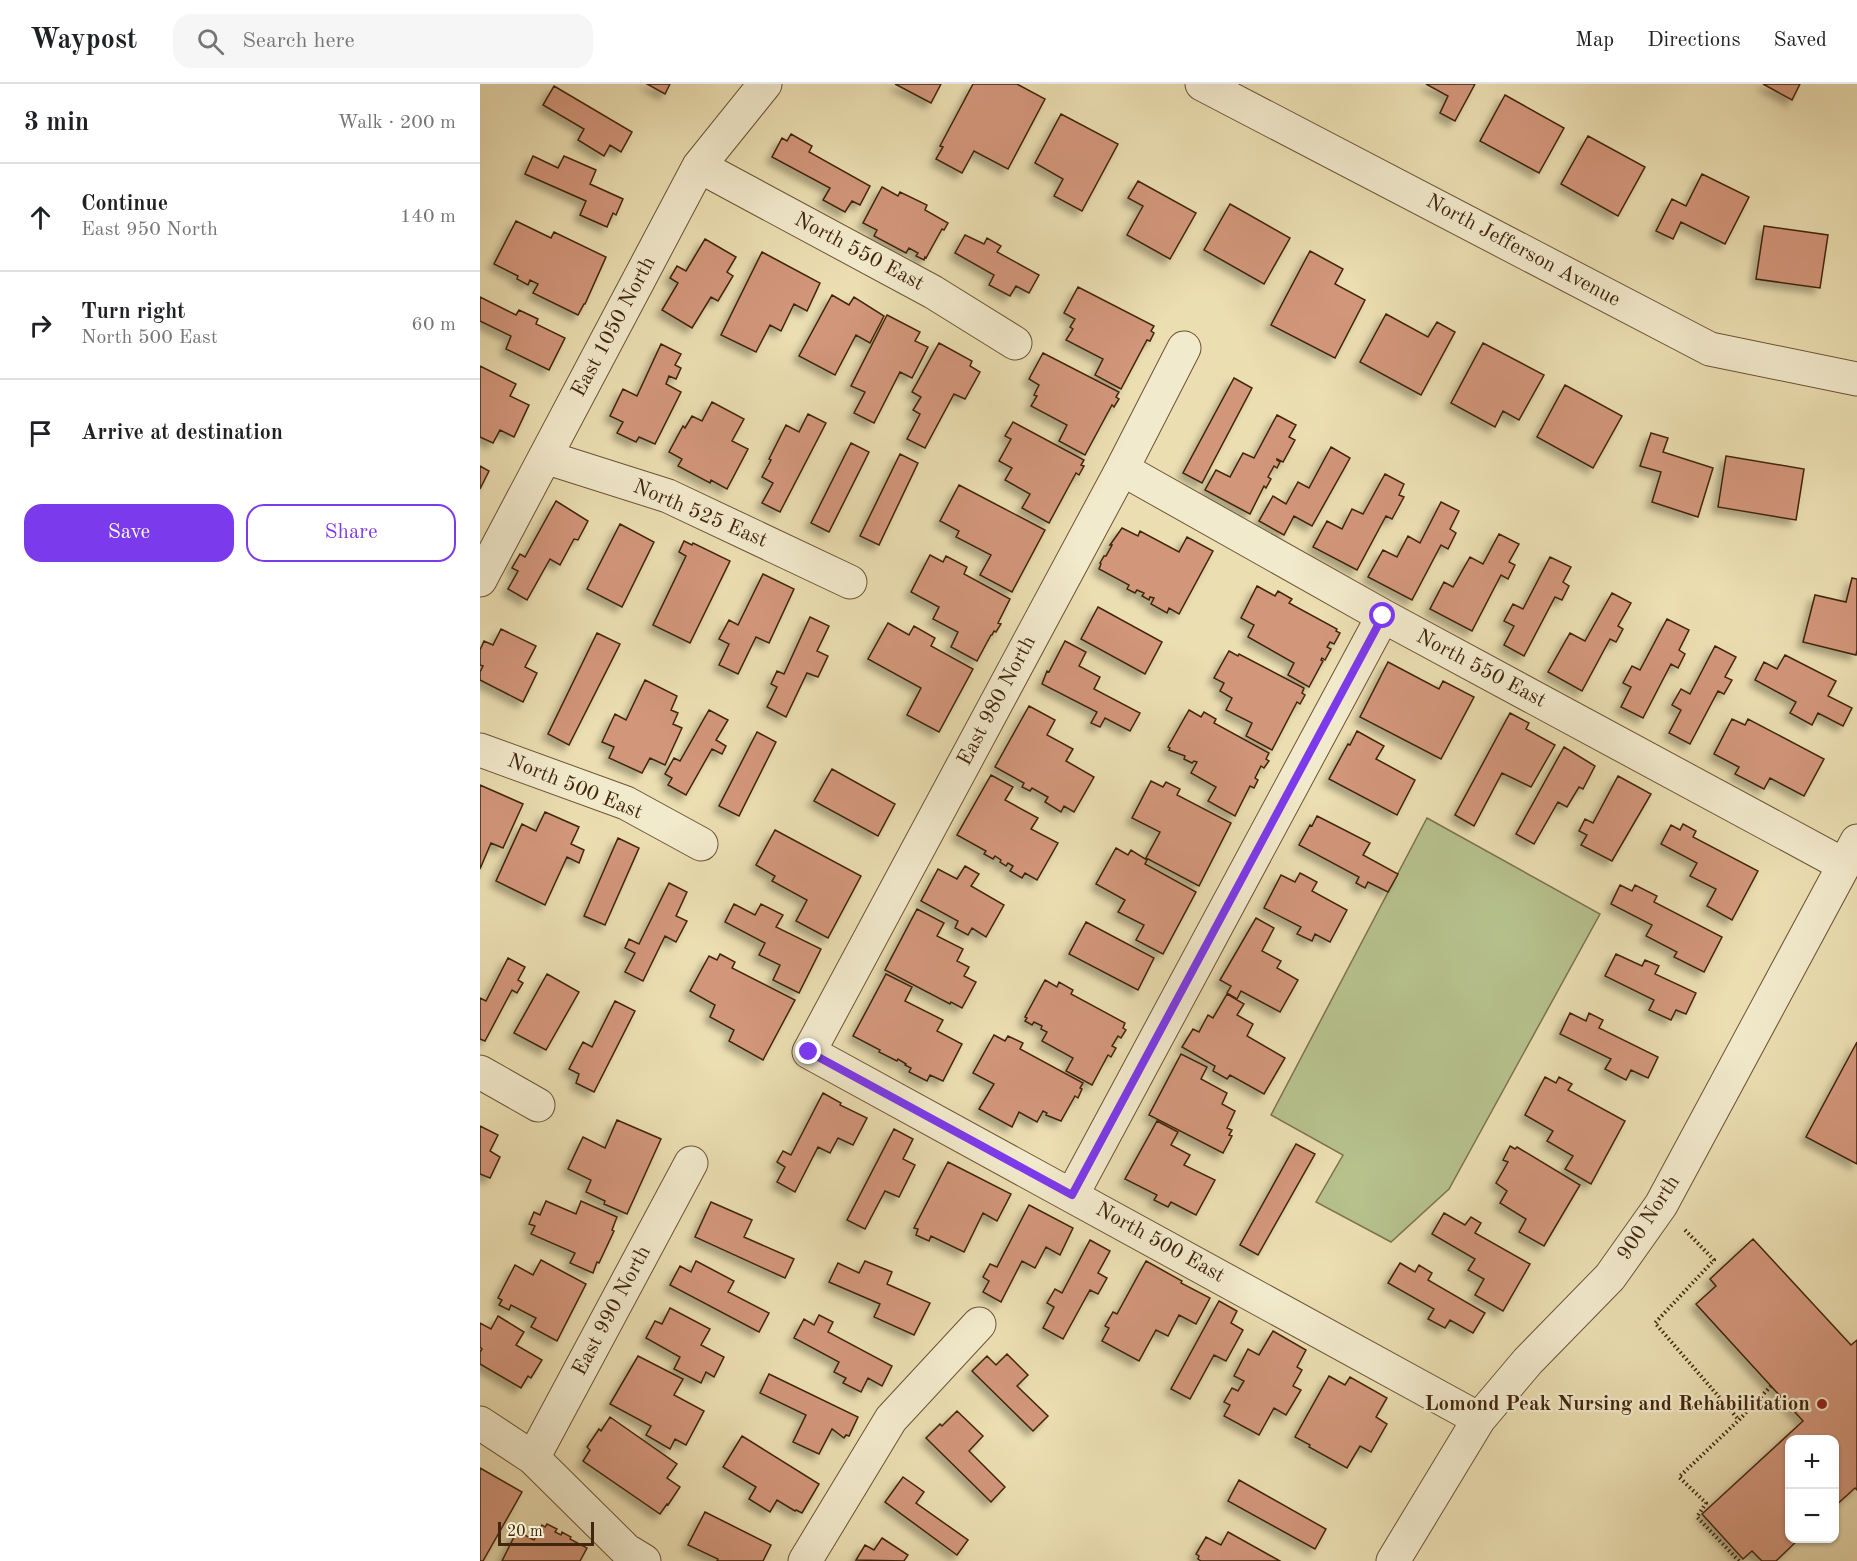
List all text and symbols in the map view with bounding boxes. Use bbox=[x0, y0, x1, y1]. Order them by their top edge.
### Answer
search box bbox=[173, 14, 593, 68]
icon: search bbox=[194, 25, 227, 58]
text: Waypost bbox=[30, 27, 137, 55]
text: Search here bbox=[242, 30, 355, 52]
text: Map bbox=[1575, 30, 1614, 51]
text: Directions bbox=[1647, 30, 1741, 51]
text: Saved bbox=[1774, 30, 1827, 51]
text: 3 min bbox=[24, 110, 89, 136]
text: Walk · 200 m bbox=[337, 113, 456, 133]
street label: North Jefferson Avenue bbox=[1423, 191, 1623, 311]
text: Continue bbox=[81, 193, 168, 215]
icon: ahead bbox=[24, 201, 57, 234]
text: 140 m bbox=[400, 207, 456, 227]
street label: North 550 East bbox=[791, 209, 927, 295]
text: East 950 North bbox=[81, 220, 218, 240]
street label: East 1050 North bbox=[568, 253, 660, 401]
text: Turn right bbox=[81, 301, 185, 323]
icon: right bbox=[24, 309, 57, 342]
text: 60 m bbox=[411, 315, 456, 335]
text: North 500 East bbox=[81, 328, 218, 348]
icon: arrive bbox=[24, 417, 57, 450]
text: Arrive at destination bbox=[81, 422, 283, 444]
street label: North 525 East bbox=[630, 476, 770, 552]
button: Save bbox=[24, 504, 234, 562]
button: Share bbox=[246, 504, 456, 562]
route start bbox=[1369, 602, 1395, 628]
street label: North 550 East bbox=[1413, 626, 1549, 712]
street label: East 980 North bbox=[954, 633, 1040, 769]
street label: North 500 East bbox=[504, 750, 646, 824]
route end bbox=[795, 1038, 821, 1064]
street label: 900 North bbox=[1614, 1172, 1684, 1264]
street label: North 500 East bbox=[1092, 1199, 1228, 1287]
street label: East 990 North bbox=[569, 1243, 655, 1379]
place label: Lomond Peak Nursing and Rehabilitation bbox=[1424, 1394, 1810, 1415]
marker: Lomond Peak Nursing and Rehabilitation bbox=[1815, 1397, 1829, 1411]
map controls bbox=[1785, 1435, 1839, 1543]
button: + bbox=[1785, 1435, 1839, 1489]
button: − bbox=[1785, 1489, 1839, 1543]
scale bar bbox=[498, 1519, 594, 1546]
text: 20 m bbox=[507, 1524, 543, 1540]

